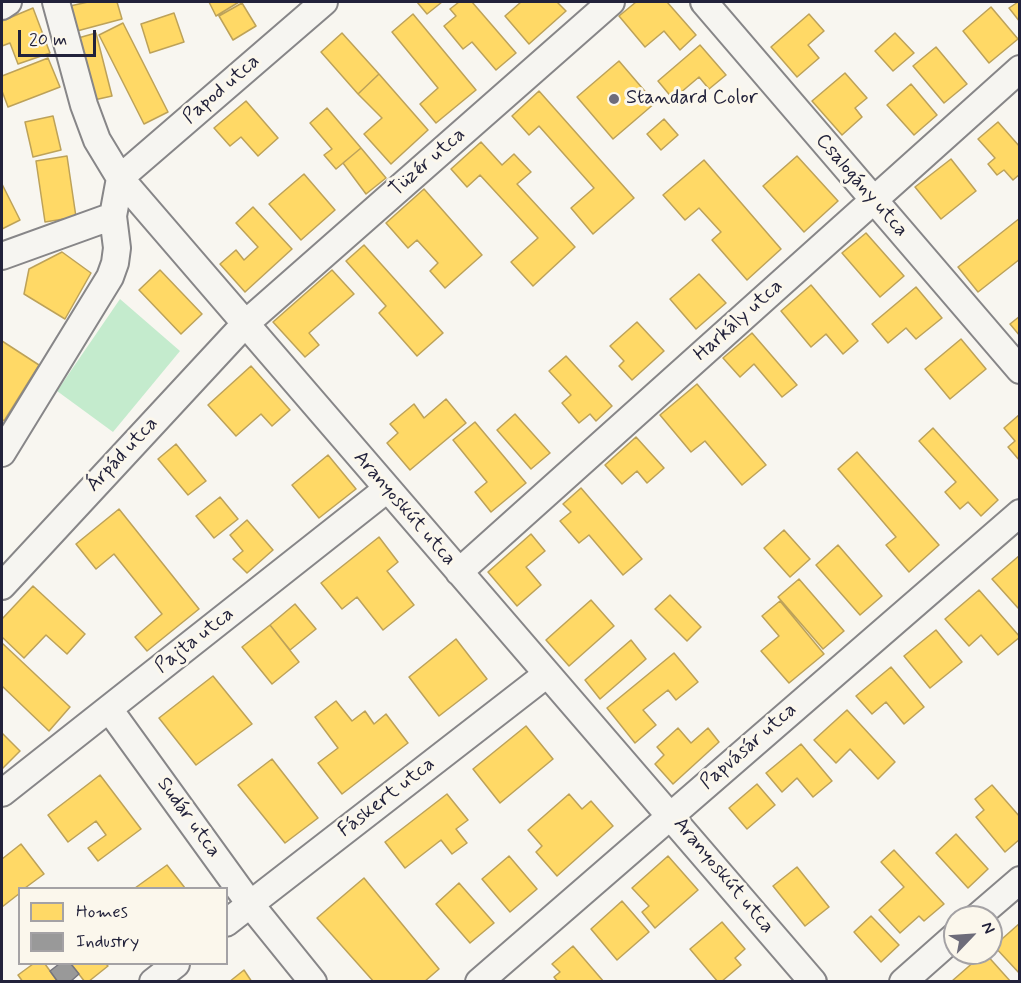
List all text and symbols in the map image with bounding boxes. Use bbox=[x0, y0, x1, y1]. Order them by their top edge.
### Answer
scale bar bbox=[21, 18, 99, 56]
text: 20 m bbox=[29, 28, 67, 52]
street label: Papod utca bbox=[179, 50, 265, 130]
place label: Standard Color bbox=[626, 87, 758, 111]
marker: Standard Color bbox=[607, 92, 621, 106]
street label: Tüzér utca bbox=[385, 123, 471, 203]
street label: Csalogány utca bbox=[810, 129, 912, 243]
street label: Harkály utca bbox=[690, 275, 788, 367]
street label: Árpád utca bbox=[82, 412, 164, 498]
street label: Aranyoskút utca bbox=[348, 447, 460, 571]
street label: Pajta utca bbox=[151, 603, 239, 679]
street label: Papvásár utca bbox=[696, 699, 802, 795]
street label: Fáskert utca bbox=[334, 753, 440, 843]
street label: Sudár utca bbox=[151, 773, 225, 863]
street label: Aranyoskút utca bbox=[667, 813, 779, 939]
legend bbox=[18, 887, 228, 965]
text: Homes bbox=[76, 900, 128, 924]
north arrow bbox=[943, 905, 1003, 965]
text: N bbox=[976, 919, 1000, 937]
text: Industry bbox=[76, 930, 139, 954]

